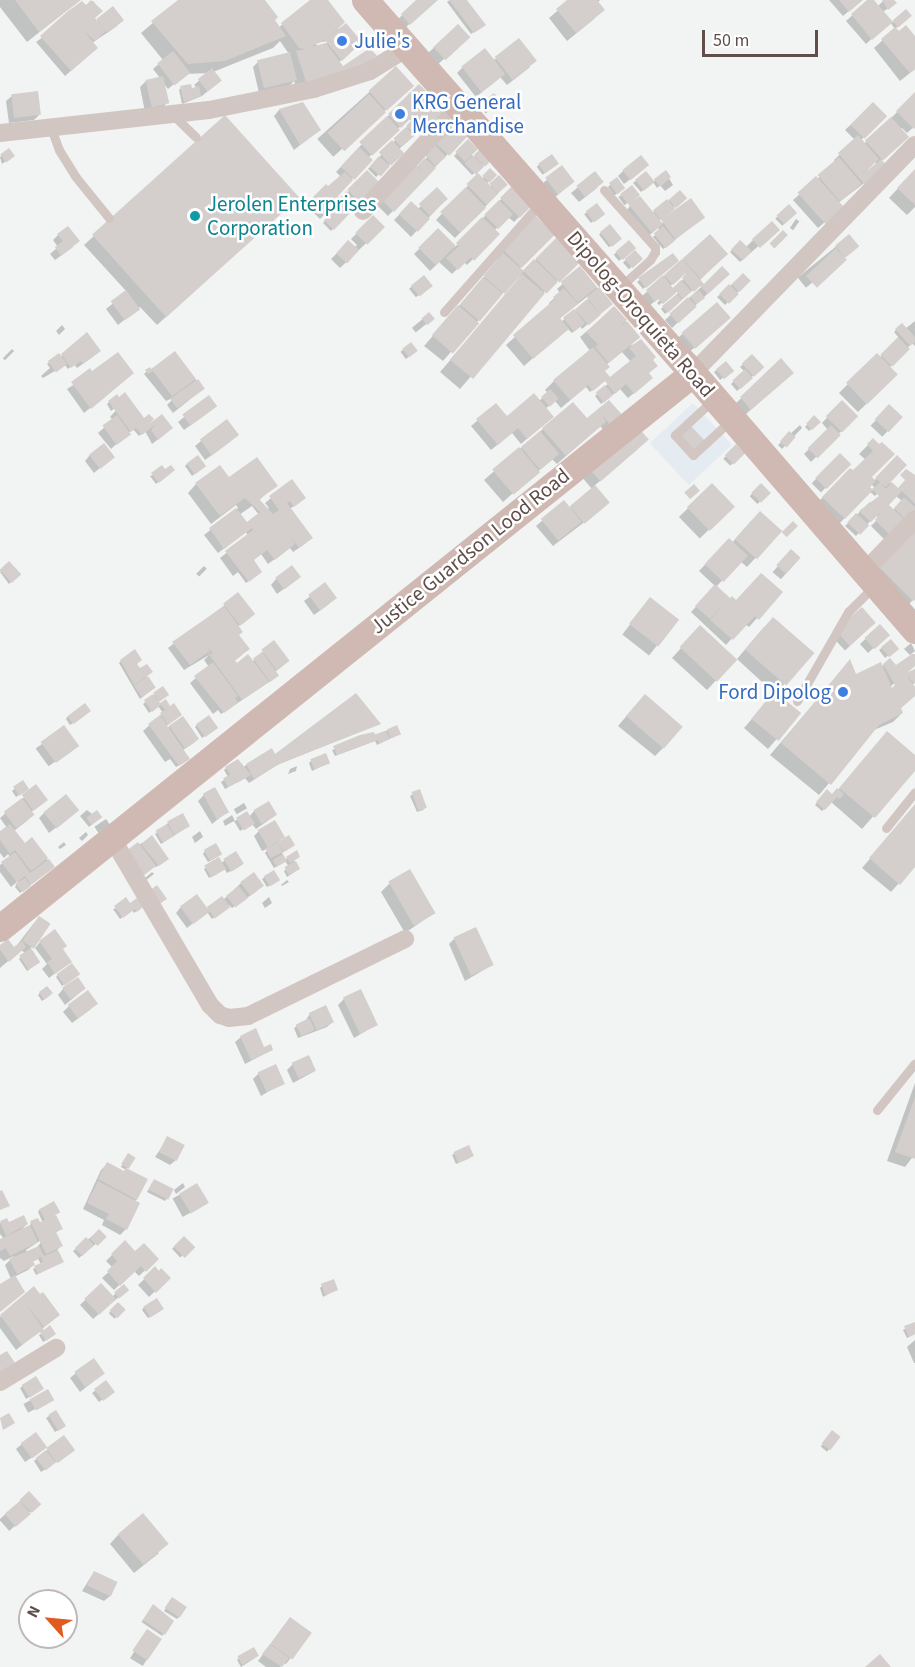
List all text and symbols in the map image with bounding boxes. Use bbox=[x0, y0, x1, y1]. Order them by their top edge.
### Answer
scale bar bbox=[705, 18, 820, 56]
place label: Julie's bbox=[354, 28, 410, 54]
text: 50 m bbox=[713, 28, 749, 53]
marker: Julie's bbox=[335, 34, 349, 48]
place label: KRG General Merchandise bbox=[412, 89, 524, 139]
marker: KRG General Merchandise bbox=[393, 107, 407, 121]
place label: Jerolen Enterprises Corporation bbox=[207, 191, 377, 241]
marker: Jerolen Enterprises Corporation bbox=[188, 209, 202, 223]
street label: Dipolog-Oroquieta Road bbox=[562, 226, 720, 402]
street label: Justice Guardson Lood Road bbox=[365, 463, 575, 639]
place label: Ford Dipolog bbox=[718, 679, 831, 705]
marker: Ford Dipolog bbox=[836, 685, 850, 699]
north arrow bbox=[18, 1589, 78, 1649]
text: N bbox=[22, 1602, 46, 1621]

